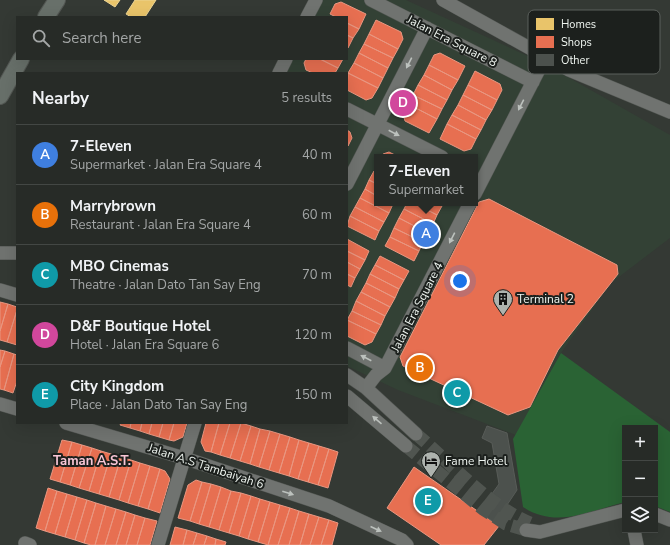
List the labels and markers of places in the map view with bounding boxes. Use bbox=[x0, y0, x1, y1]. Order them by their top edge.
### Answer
pin: D bbox=[390, 88, 416, 118]
pin: A bbox=[413, 219, 439, 249]
building icon: Terminal 2 bbox=[492, 288, 514, 316]
place label: Terminal 2 bbox=[517, 291, 574, 307]
pin: B bbox=[407, 353, 433, 383]
pin: C bbox=[444, 378, 470, 408]
hotel icon: Fame Hotel bbox=[420, 450, 442, 478]
place label: Fame Hotel bbox=[445, 453, 508, 469]
pin: E bbox=[415, 486, 441, 516]

